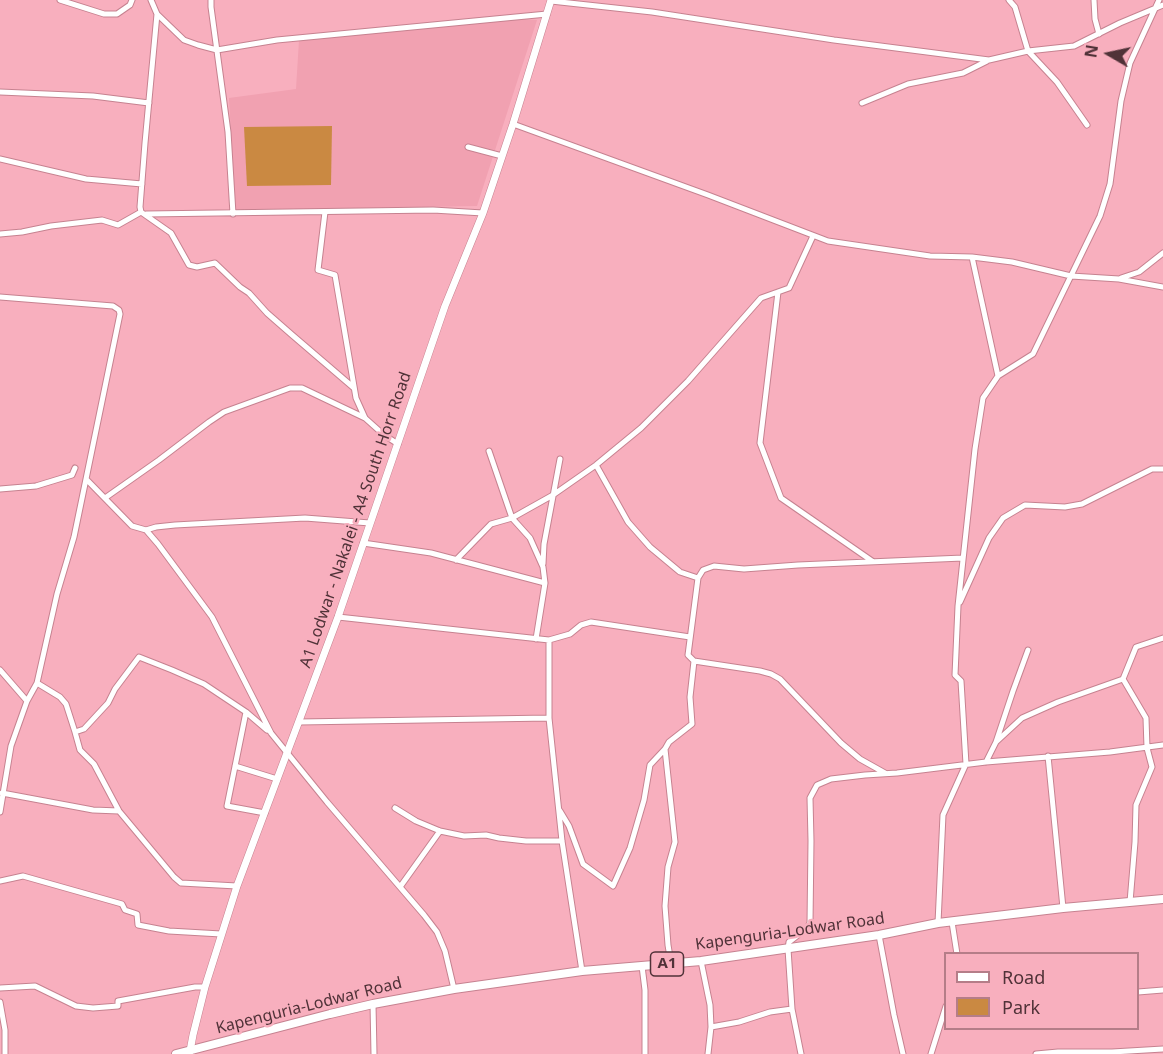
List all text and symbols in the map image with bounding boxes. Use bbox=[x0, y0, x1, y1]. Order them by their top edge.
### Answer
north arrow bbox=[1079, 24, 1139, 84]
text: N bbox=[1079, 43, 1103, 59]
street label: A1 Lodwar - Nakalei - A4 South Horr Road bbox=[296, 370, 416, 670]
street label: Kapenguria-Lodwar Road bbox=[694, 909, 886, 955]
road number: A1 bbox=[650, 952, 684, 976]
legend bbox=[944, 952, 1139, 1030]
text: Road bbox=[1002, 965, 1045, 989]
street label: Kapenguria-Lodwar Road bbox=[214, 974, 404, 1038]
text: Park bbox=[1002, 995, 1040, 1019]

